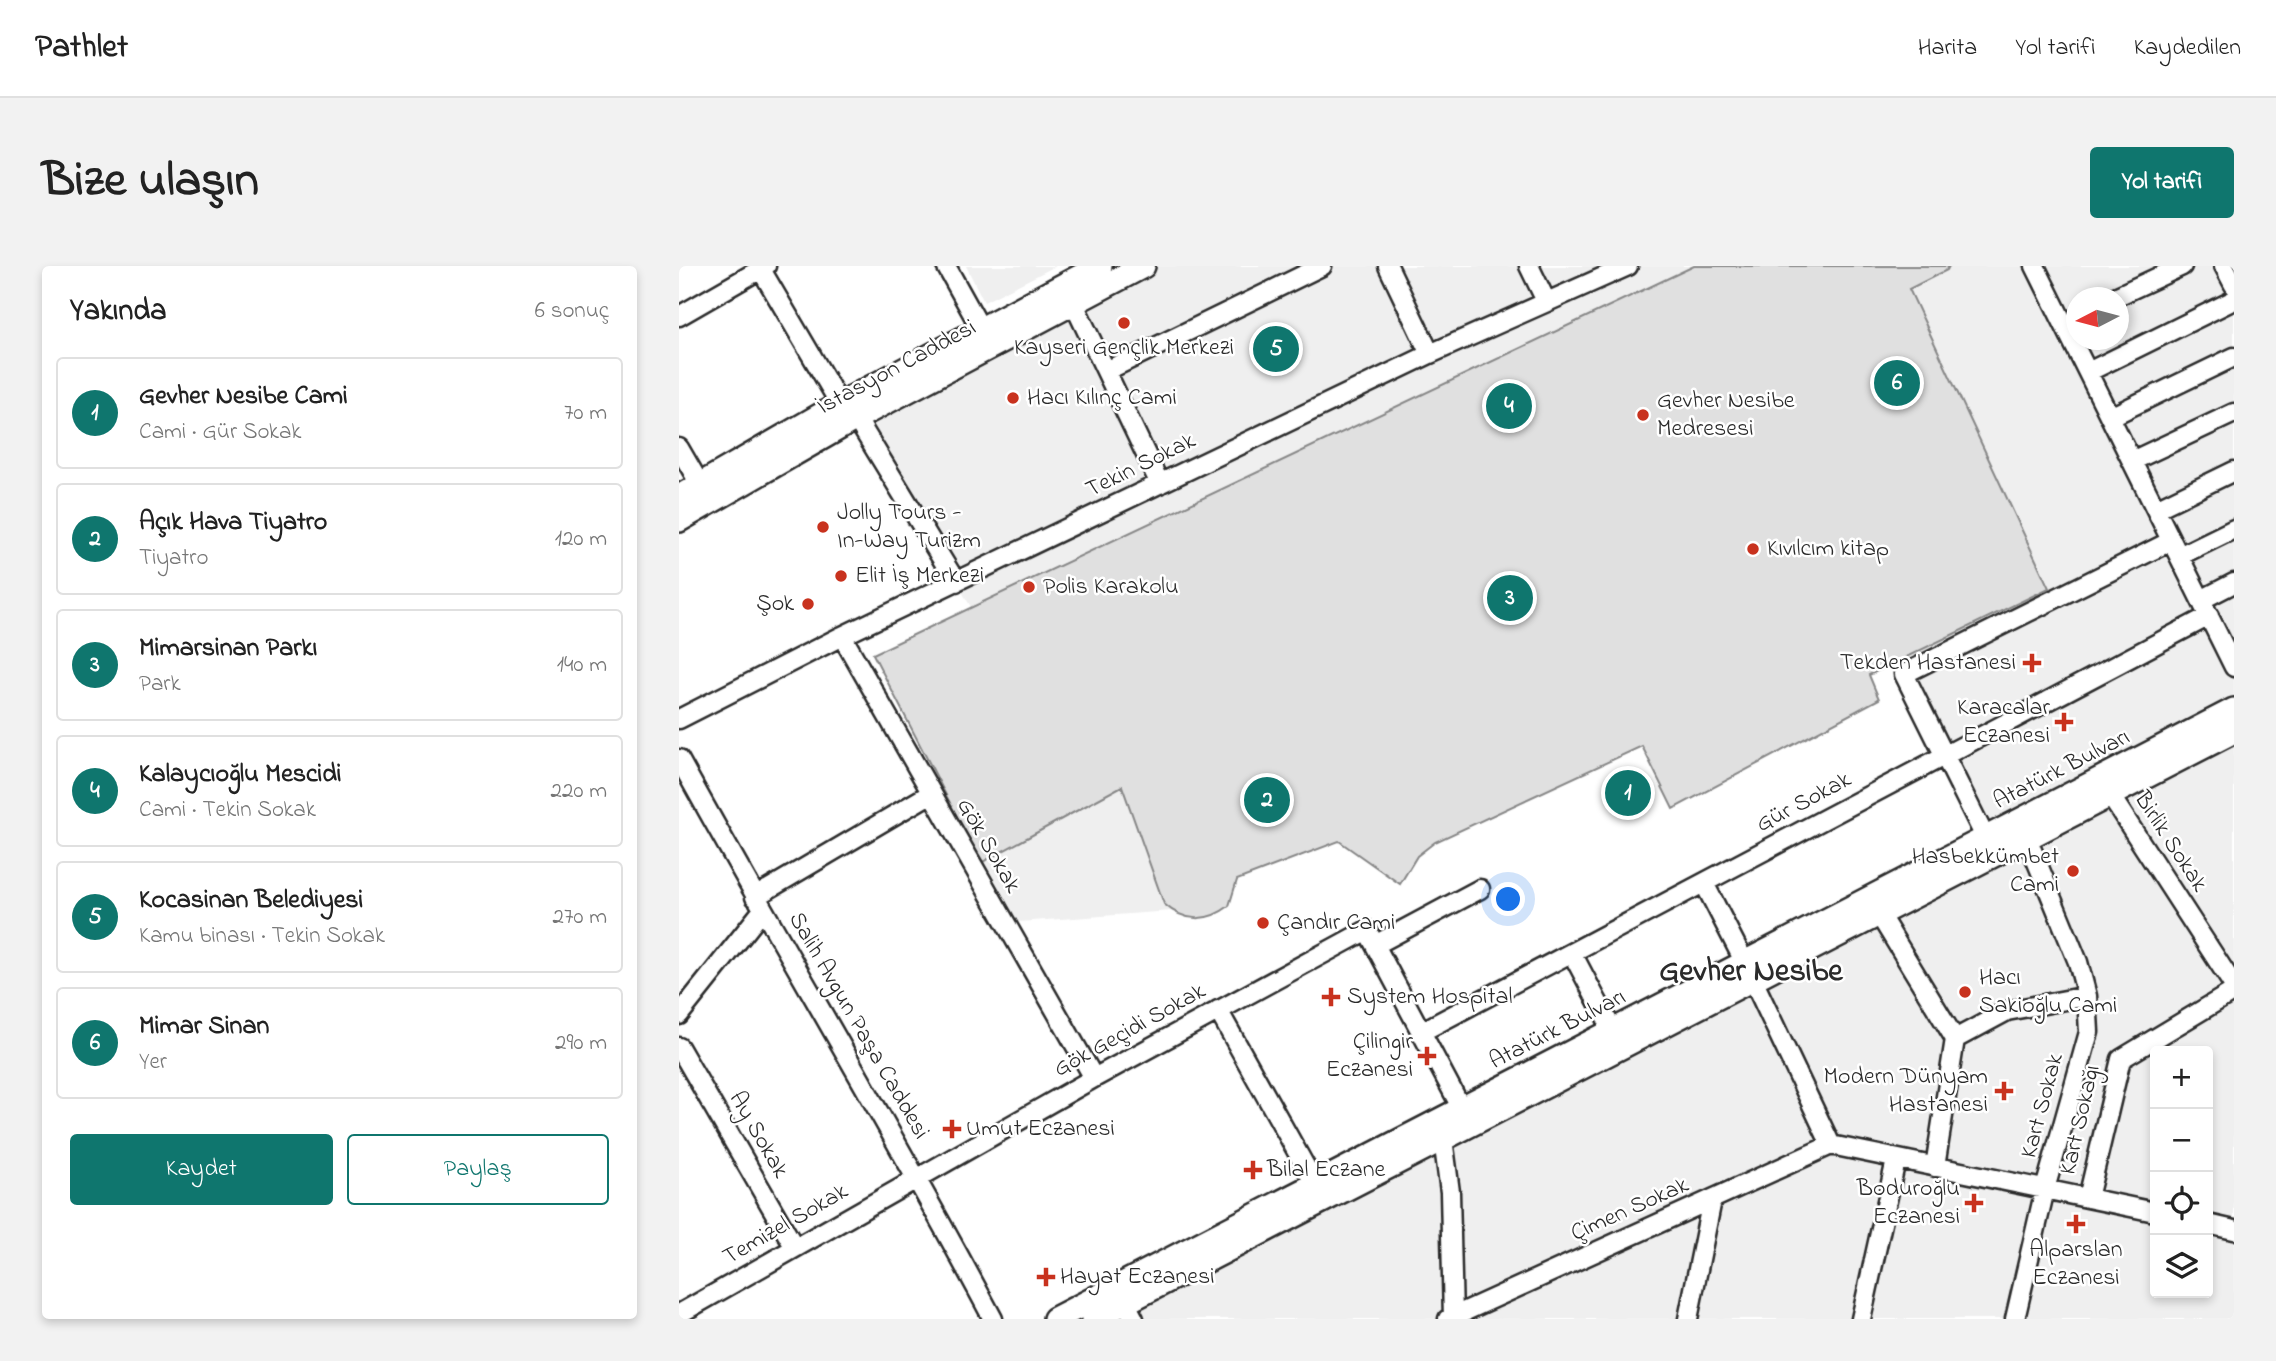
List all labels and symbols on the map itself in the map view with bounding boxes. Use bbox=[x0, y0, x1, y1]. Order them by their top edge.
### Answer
north arrow bbox=[2066, 287, 2129, 350]
street label: İstasyon Caddesi bbox=[811, 311, 983, 426]
marker: Kayseri Gençlik Merkezi bbox=[1116, 315, 1132, 331]
pin: 5 bbox=[1253, 323, 1299, 375]
place label: Kayseri Gençlik Merkezi bbox=[1014, 331, 1234, 367]
pin: 6 bbox=[1874, 357, 1920, 409]
pin: 4 bbox=[1486, 380, 1532, 432]
place label: Hacı Kılınç Cami bbox=[1027, 381, 1177, 416]
place label: Gevher Nesibe Medresesi bbox=[1657, 384, 1795, 447]
marker: Hacı Kılınç Cami bbox=[1005, 390, 1021, 406]
marker: Gevher Nesibe Medresesi bbox=[1635, 407, 1651, 423]
street label: Tekin Sokak bbox=[1080, 424, 1202, 508]
place label: Jolly Tours - In-Way Turizm bbox=[837, 496, 981, 560]
marker: Jolly Tours - In-Way Turizm bbox=[815, 519, 831, 535]
place label: Kıvılcım kitap bbox=[1767, 532, 1889, 567]
marker: Kıvılcım kitap bbox=[1745, 541, 1761, 557]
place label: Elit İş Merkezi bbox=[855, 559, 984, 594]
marker: Elit İş Merkezi bbox=[833, 568, 849, 584]
place label: Polis Karakolu bbox=[1043, 570, 1179, 605]
pin: 3 bbox=[1487, 572, 1533, 624]
marker: Polis Karakolu bbox=[1021, 579, 1037, 595]
place label: Şok bbox=[756, 587, 794, 622]
marker: Şok bbox=[800, 596, 816, 612]
place label: Tekden Hastanesi bbox=[1840, 646, 2016, 681]
marker: Tekden Hastanesi bbox=[2022, 653, 2042, 673]
place label: Karacalar Eczanesi bbox=[1957, 691, 2051, 754]
marker: Karacalar Eczanesi bbox=[2056, 714, 2072, 730]
street label: Atatürk Bulvarı bbox=[1988, 721, 2136, 819]
street label: Gür Sokak bbox=[1750, 763, 1858, 843]
pin: 1 bbox=[1605, 767, 1651, 819]
pin: 2 bbox=[1244, 774, 1290, 826]
street label: Birlik Sokak bbox=[2124, 784, 2216, 900]
street label: Gök Sokak bbox=[947, 792, 1030, 900]
place label: Hasbekkümbet Cami bbox=[1912, 840, 2059, 903]
marker: Hasbekkümbet Cami bbox=[2065, 863, 2081, 879]
your location bbox=[1491, 882, 1525, 916]
street label: Salih Avgun Paşa Caddesi bbox=[778, 906, 938, 1146]
place label: Çandır Cami bbox=[1277, 906, 1395, 941]
marker: Çandır Cami bbox=[1255, 915, 1271, 931]
district label: Gevher Nesibe bbox=[1659, 949, 1844, 996]
place label: Hacı Sakioğlu Cami bbox=[1979, 961, 2117, 1024]
street label: Gök Geçidi Sokak bbox=[1048, 974, 1213, 1087]
place label: System Hospital bbox=[1347, 980, 1512, 1016]
street label: Atatürk Bulvarı bbox=[1484, 981, 1632, 1079]
marker: Hacı Sakioğlu Cami bbox=[1957, 984, 1973, 1000]
marker: System Hospital bbox=[1321, 987, 1341, 1007]
place label: Çilingir Eczanesi bbox=[1326, 1025, 1414, 1088]
marker: Çilingir Eczanesi bbox=[1419, 1048, 1435, 1064]
street label: Kart Sokak bbox=[2012, 1049, 2074, 1162]
place label: Modern Dünyam Hastanesi bbox=[1823, 1060, 1988, 1123]
street label: Kart Sokağı bbox=[2051, 1062, 2111, 1178]
marker: Modern Dünyam Hastanesi bbox=[1994, 1081, 2014, 1101]
street label: Ay Sokak bbox=[718, 1085, 797, 1186]
place label: Umut Eczanesi bbox=[966, 1112, 1115, 1147]
marker: Umut Eczanesi bbox=[944, 1121, 960, 1137]
place label: Bilal Eczane bbox=[1266, 1153, 1386, 1188]
marker: Bilal Eczane bbox=[1245, 1162, 1261, 1178]
street label: Çimen Sokak bbox=[1565, 1168, 1695, 1252]
place label: Boduroğlu Eczanesi bbox=[1856, 1172, 1960, 1235]
street label: Temizel Sokak bbox=[717, 1175, 856, 1275]
marker: Boduroğlu Eczanesi bbox=[1966, 1195, 1982, 1211]
marker: Alparslan Eczanesi bbox=[2068, 1216, 2084, 1232]
place label: Alparslan Eczanesi bbox=[2029, 1233, 2123, 1296]
place label: Hayat Eczanesi bbox=[1060, 1260, 1215, 1296]
marker: Hayat Eczanesi bbox=[1038, 1269, 1054, 1285]

